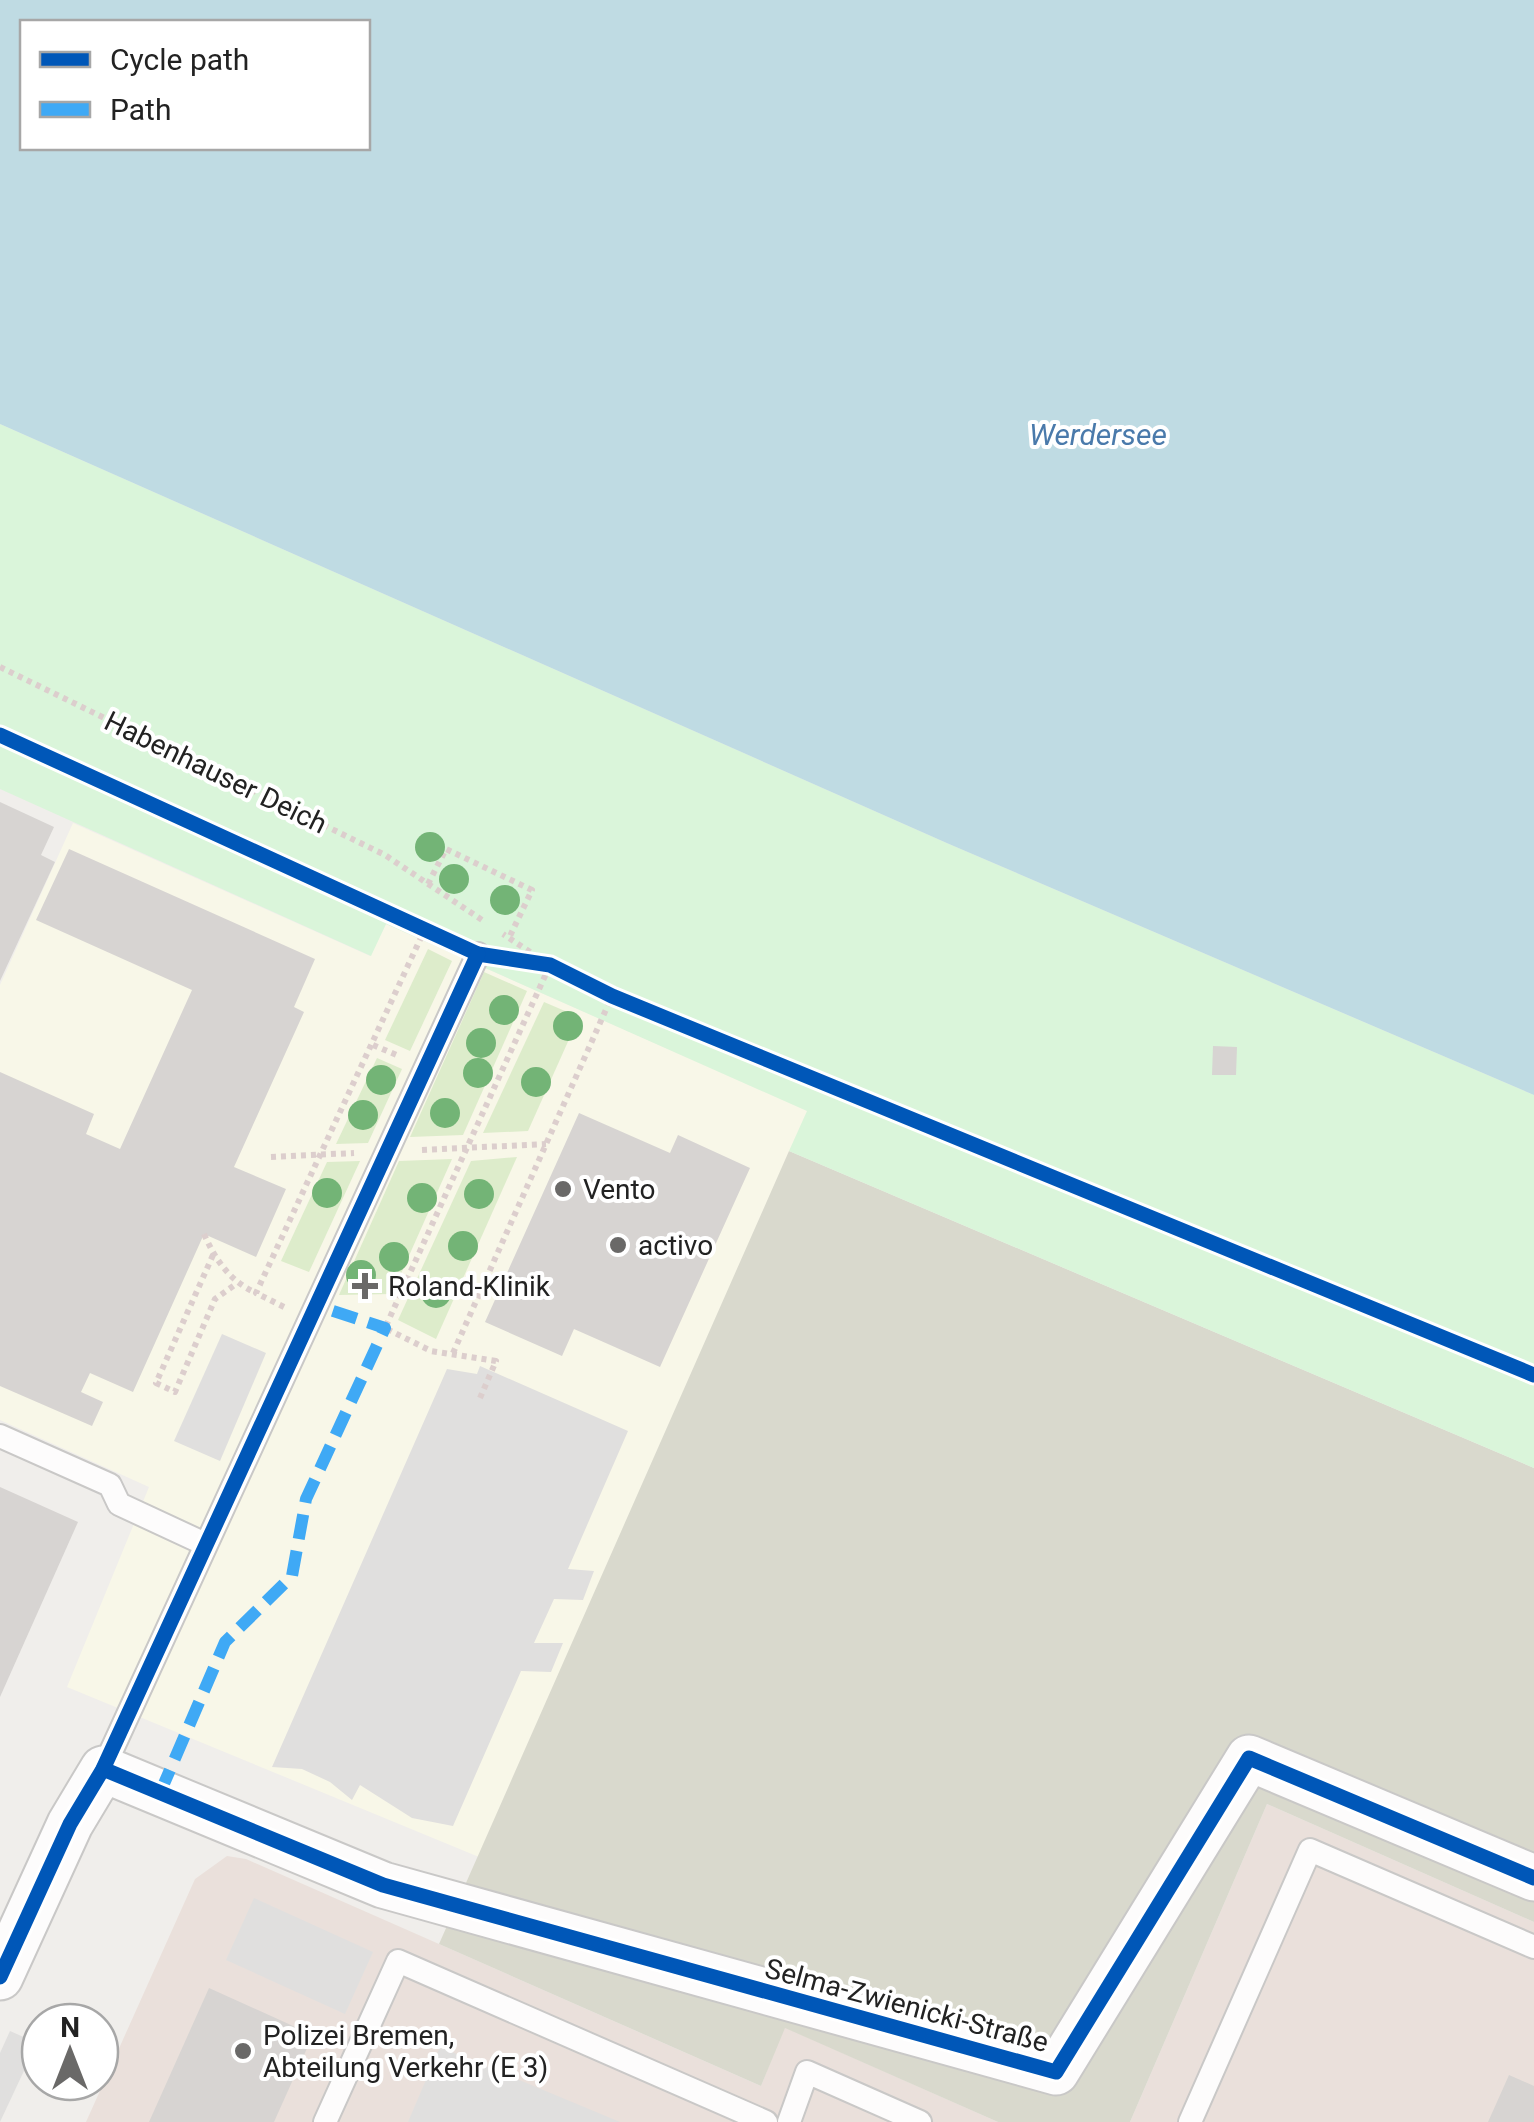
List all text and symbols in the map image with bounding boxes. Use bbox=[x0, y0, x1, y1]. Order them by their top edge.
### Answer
legend bbox=[20, 20, 370, 150]
text: Cycle path bbox=[110, 42, 249, 77]
text: Path bbox=[110, 92, 171, 127]
water label: Werdersee bbox=[1029, 417, 1167, 452]
street label: Habenhauser Deich bbox=[99, 704, 332, 841]
place label: Vento bbox=[583, 1173, 655, 1206]
marker: Vento bbox=[552, 1178, 574, 1200]
place label: activo bbox=[638, 1229, 713, 1262]
marker: activo bbox=[607, 1234, 629, 1256]
place label: Roland-Klinik bbox=[388, 1270, 551, 1303]
marker: Roland-Klinik bbox=[352, 1273, 378, 1299]
street label: Selma-Zwienicki-Straße bbox=[762, 1952, 1052, 2059]
north arrow bbox=[20, 2002, 120, 2102]
text: N bbox=[60, 2011, 80, 2044]
place label: Polizei Bremen, Abteilung Verkehr (E 3) bbox=[263, 2019, 548, 2084]
marker: Polizei Bremen, Abteilung Verkehr (E 3) bbox=[232, 2040, 254, 2062]

